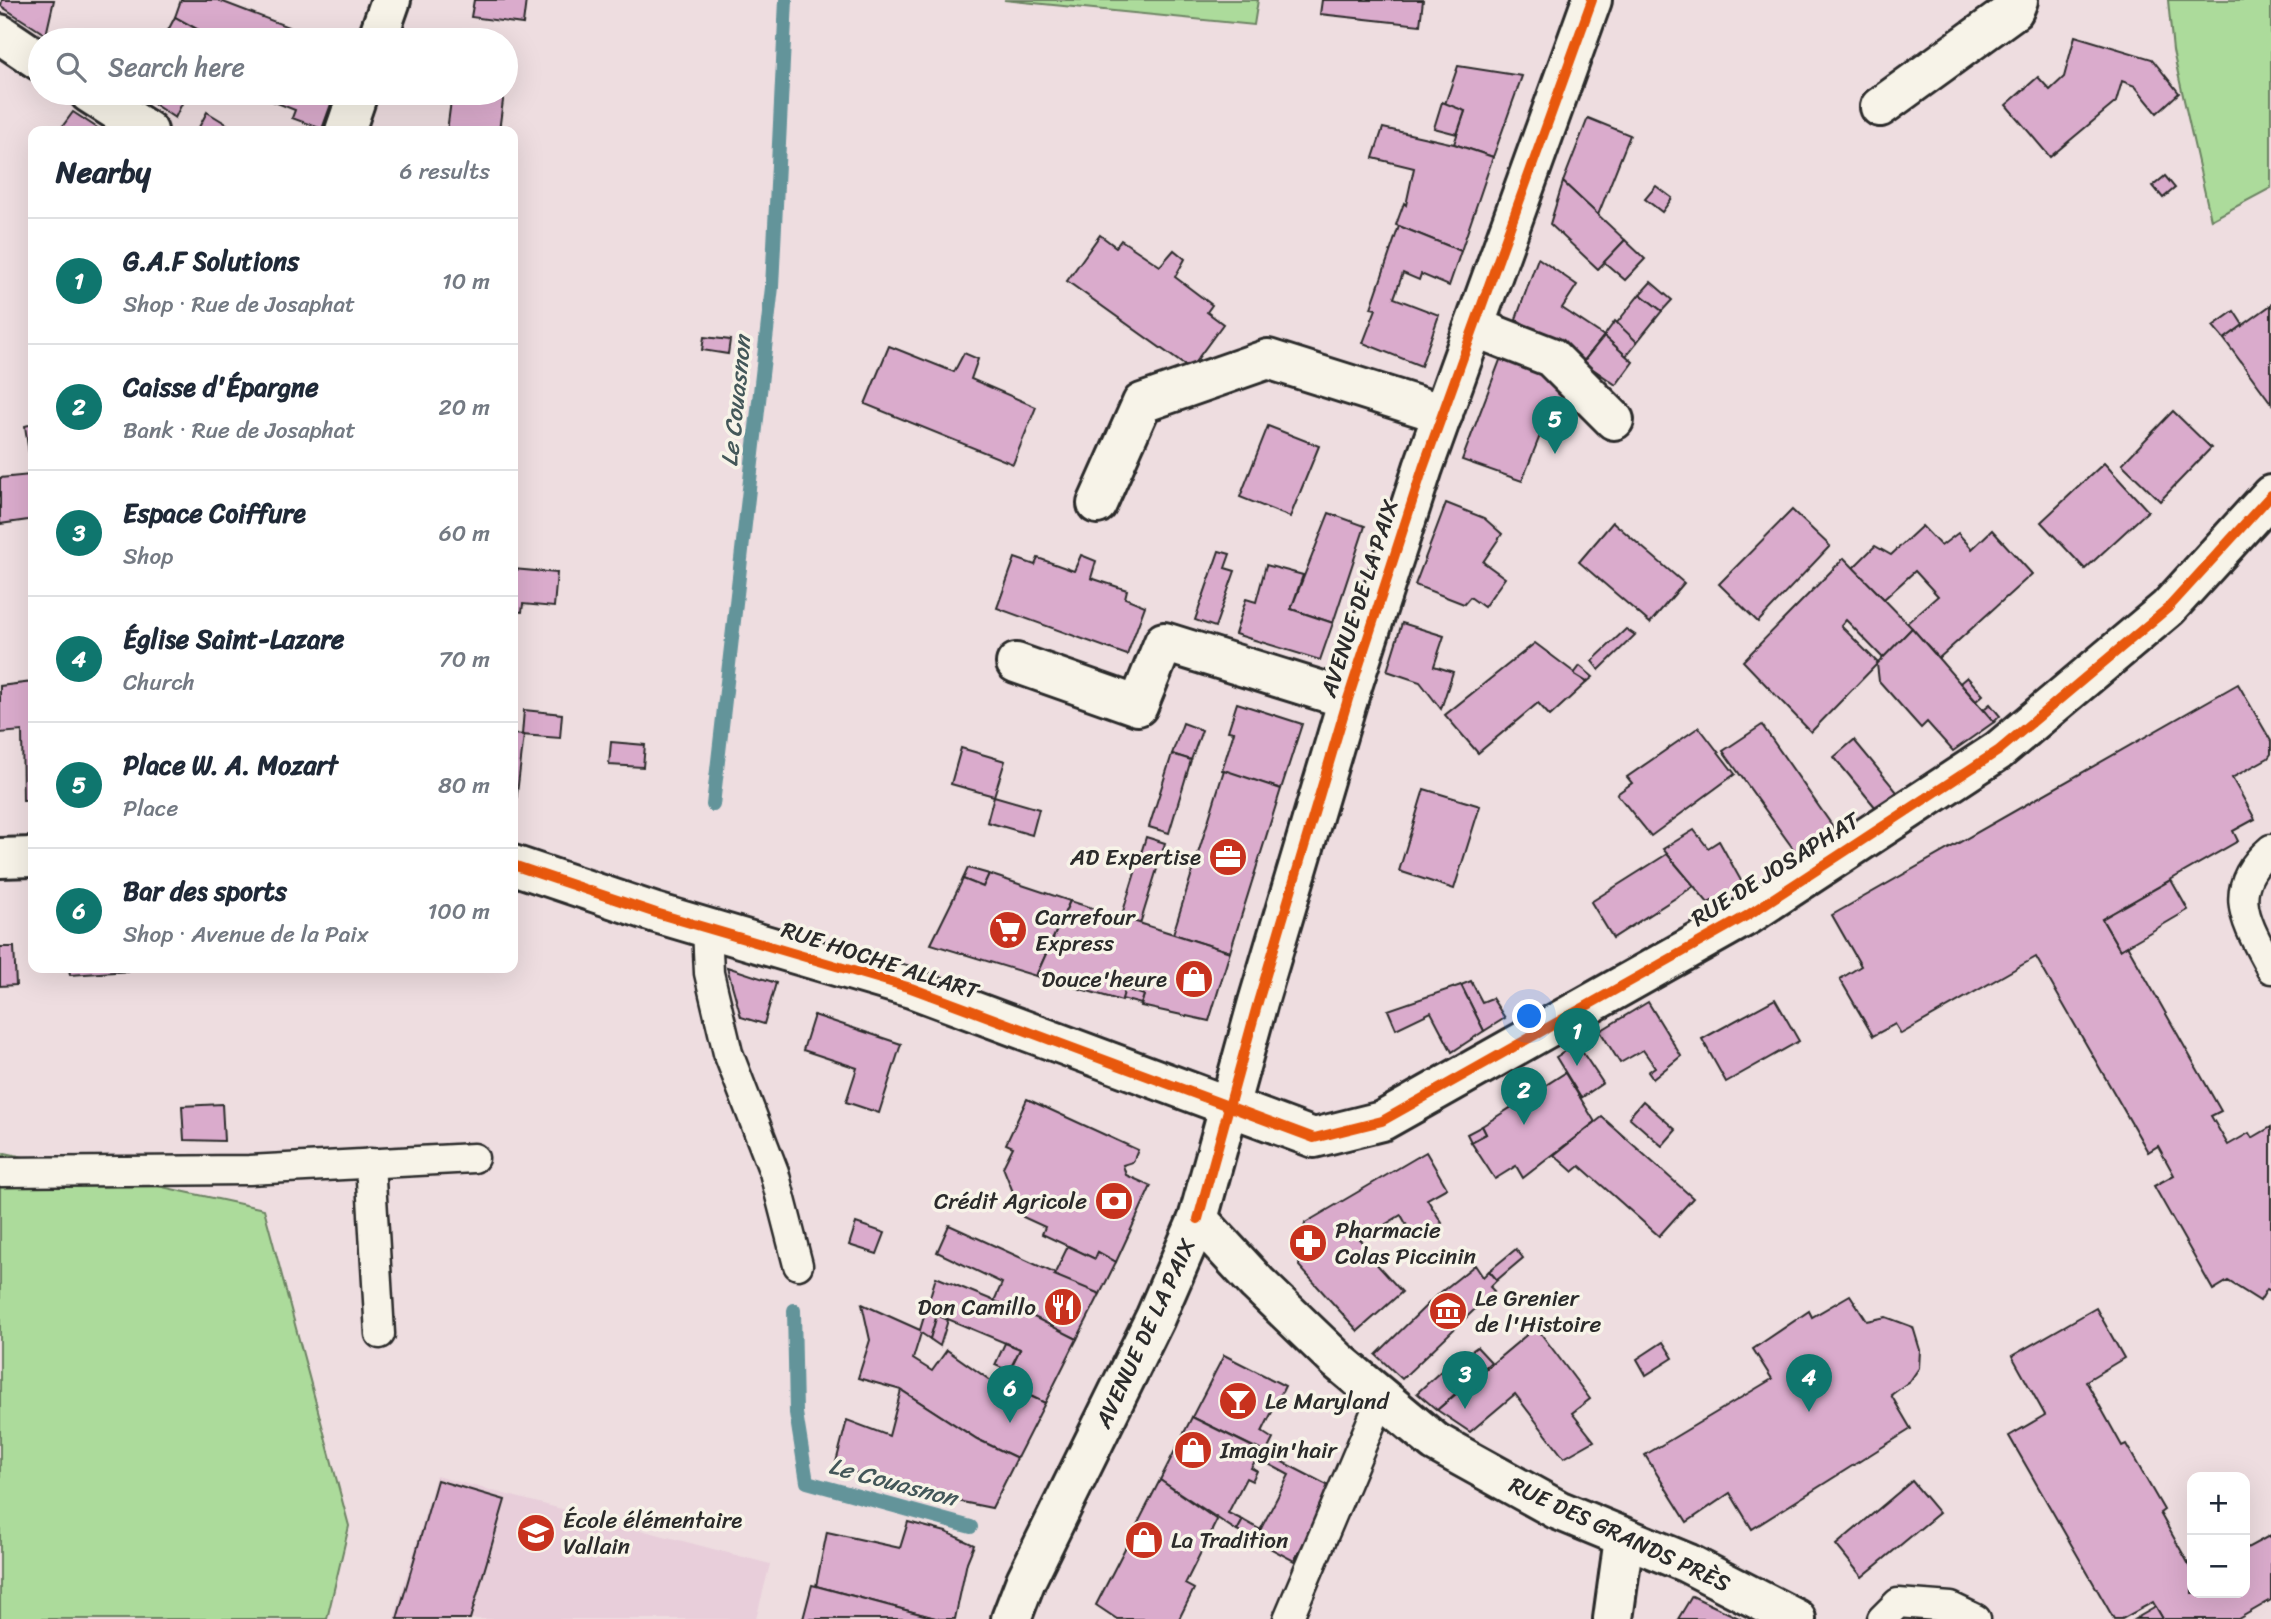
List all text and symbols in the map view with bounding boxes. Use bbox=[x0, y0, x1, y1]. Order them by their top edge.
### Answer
search box bbox=[28, 28, 518, 105]
text: Search here bbox=[108, 44, 245, 90]
icon: search bbox=[52, 48, 90, 86]
text: Nearby bbox=[56, 145, 151, 199]
text: 6 results bbox=[400, 151, 490, 192]
text: G.A.F Solutions bbox=[123, 238, 299, 284]
text: 1 bbox=[74, 261, 84, 302]
text: 10 m bbox=[442, 261, 490, 302]
text: Shop · Rue de Josaphat bbox=[123, 284, 355, 325]
water label: Le Couasnon bbox=[708, 331, 764, 468]
text: Caisse d'Épargne bbox=[123, 364, 319, 410]
text: 2 bbox=[72, 387, 86, 428]
text: 20 m bbox=[439, 387, 490, 428]
pin: 5 bbox=[1532, 396, 1578, 454]
text: Bank · Rue de Josaphat bbox=[123, 410, 355, 451]
text: Espace Coiffure bbox=[123, 490, 306, 536]
street label: AVENUE DE LA PAIX bbox=[1308, 494, 1411, 703]
text: 3 bbox=[73, 513, 85, 554]
text: 60 m bbox=[439, 513, 490, 554]
text: Shop bbox=[123, 536, 173, 577]
text: Église Saint-Lazare bbox=[123, 616, 344, 662]
text: 4 bbox=[72, 639, 86, 680]
text: 70 m bbox=[439, 639, 490, 680]
text: Church bbox=[123, 662, 195, 703]
text: Place W. A. Mozart bbox=[123, 742, 338, 788]
text: 5 bbox=[72, 765, 86, 806]
text: 80 m bbox=[438, 765, 490, 806]
text: Place bbox=[123, 788, 178, 829]
street label: RUE DE JOSAPHAT bbox=[1683, 800, 1869, 938]
office icon: AD Expertise bbox=[1207, 836, 1249, 878]
place label: AD Expertise bbox=[1069, 837, 1201, 878]
text: Bar des sports bbox=[123, 868, 287, 914]
text: 6 bbox=[72, 891, 86, 932]
text: 100 m bbox=[427, 891, 490, 932]
place label: Carrefour Express bbox=[1035, 897, 1136, 964]
street label: RUE HOCHE ALLART bbox=[776, 909, 985, 1012]
supermarket icon: Carrefour Express bbox=[987, 909, 1029, 951]
text: Shop · Avenue de la Paix bbox=[123, 914, 368, 955]
shop icon: Douce'heure bbox=[1173, 958, 1215, 1000]
place label: Douce'heure bbox=[1041, 959, 1167, 1000]
your location bbox=[1512, 999, 1546, 1033]
pin: 1 bbox=[1554, 1008, 1600, 1066]
pin: 2 bbox=[1501, 1067, 1547, 1125]
bank icon: Crédit Agricole bbox=[1093, 1180, 1135, 1222]
place label: Crédit Agricole bbox=[934, 1181, 1087, 1222]
place label: Pharmacie Colas Piccinin bbox=[1335, 1210, 1477, 1277]
pharmacy icon: Pharmacie Colas Piccinin bbox=[1287, 1222, 1329, 1264]
street label: AVENUE DE LA PAIX bbox=[1083, 1231, 1208, 1436]
place label: Le Grenier de l'Histoire bbox=[1475, 1278, 1601, 1345]
restaurant icon: Don Camillo bbox=[1042, 1286, 1084, 1328]
place label: Don Camillo bbox=[917, 1287, 1036, 1328]
museum icon: Le Grenier de l'Histoire bbox=[1427, 1290, 1469, 1332]
pin: 3 bbox=[1442, 1351, 1488, 1409]
pin: 4 bbox=[1786, 1354, 1832, 1412]
pin: 6 bbox=[987, 1365, 1033, 1423]
bar icon: Le Maryland bbox=[1217, 1380, 1259, 1422]
place label: Le Maryland bbox=[1265, 1381, 1391, 1422]
shop icon: Imagin'hair bbox=[1172, 1429, 1214, 1471]
place label: Imagin'hair bbox=[1219, 1430, 1338, 1471]
water label: Le Couasnon bbox=[824, 1445, 965, 1520]
street label: RUE DES GRANDS PRÈS bbox=[1502, 1465, 1738, 1604]
map controls bbox=[2187, 1472, 2250, 1598]
button: + bbox=[2187, 1472, 2250, 1535]
place label: École élémentaire Vallain bbox=[563, 1500, 742, 1567]
school or university icon: École élémentaire Vallain bbox=[515, 1512, 557, 1554]
shop icon: La Tradition bbox=[1123, 1519, 1165, 1561]
place label: La Tradition bbox=[1171, 1520, 1288, 1561]
button: − bbox=[2187, 1535, 2250, 1598]

